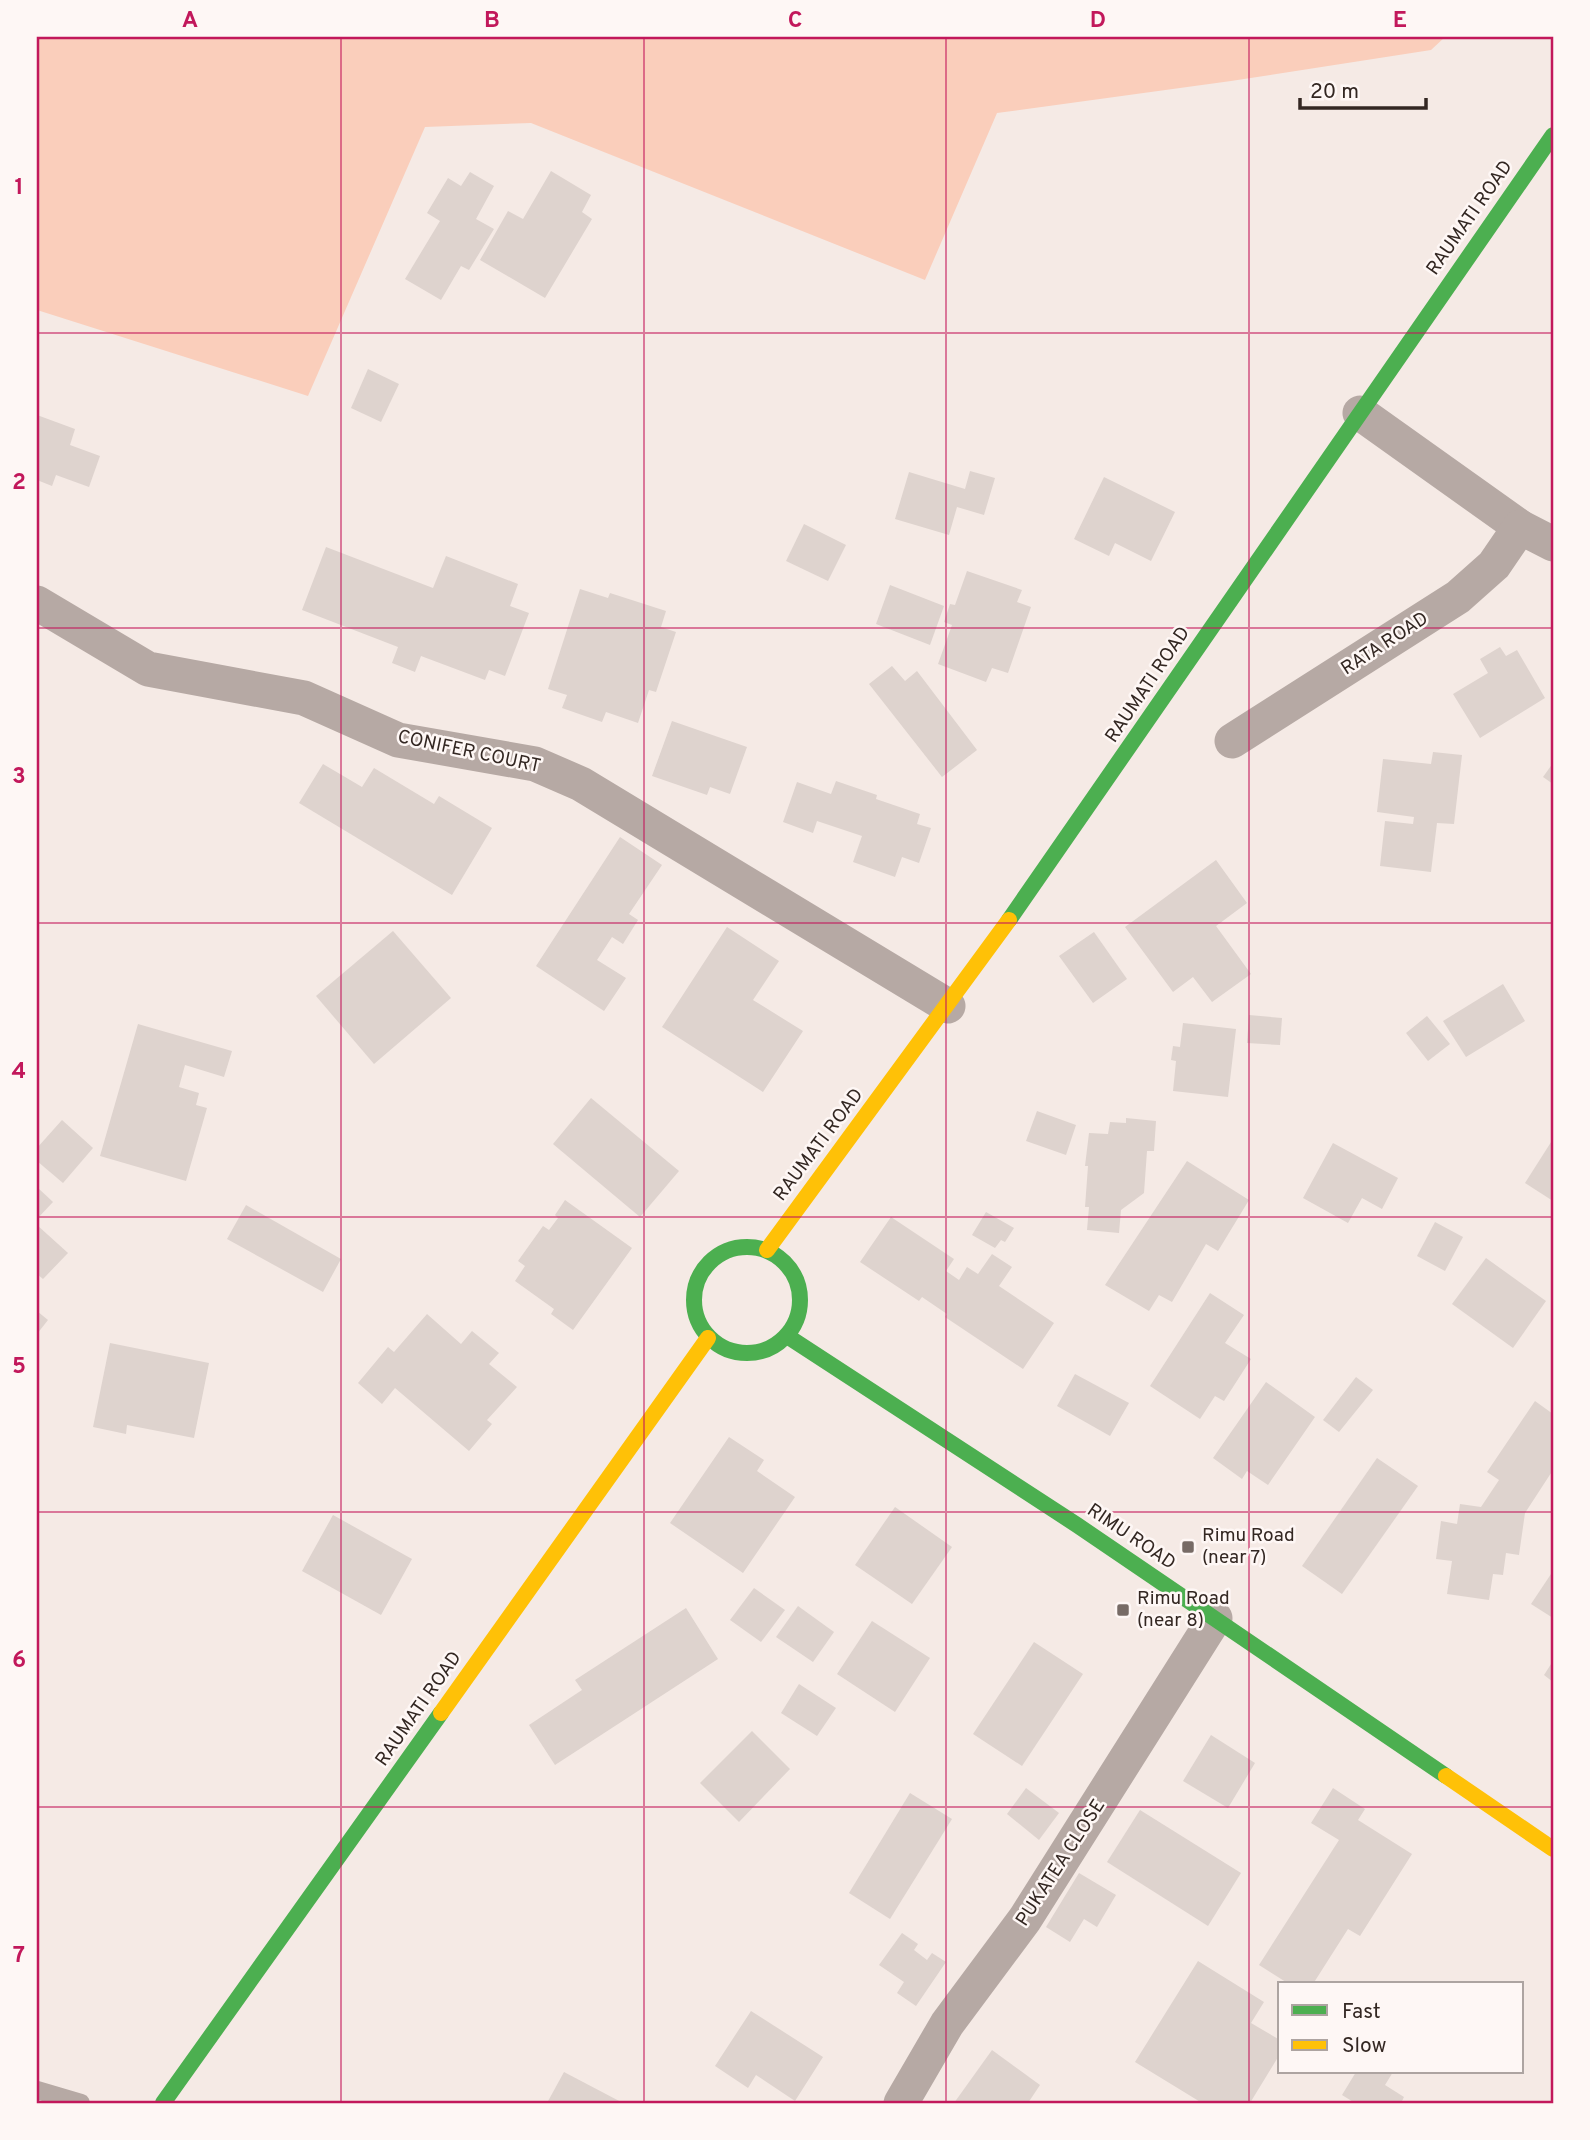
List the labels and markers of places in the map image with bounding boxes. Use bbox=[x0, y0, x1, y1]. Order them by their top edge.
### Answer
place label: Rimu Road (near 7) bbox=[1202, 1524, 1295, 1570]
marker: Rimu Road (near 7) bbox=[1180, 1539, 1196, 1555]
place label: Rimu Road (near 8) bbox=[1137, 1587, 1230, 1633]
marker: Rimu Road (near 8) bbox=[1115, 1602, 1131, 1618]

